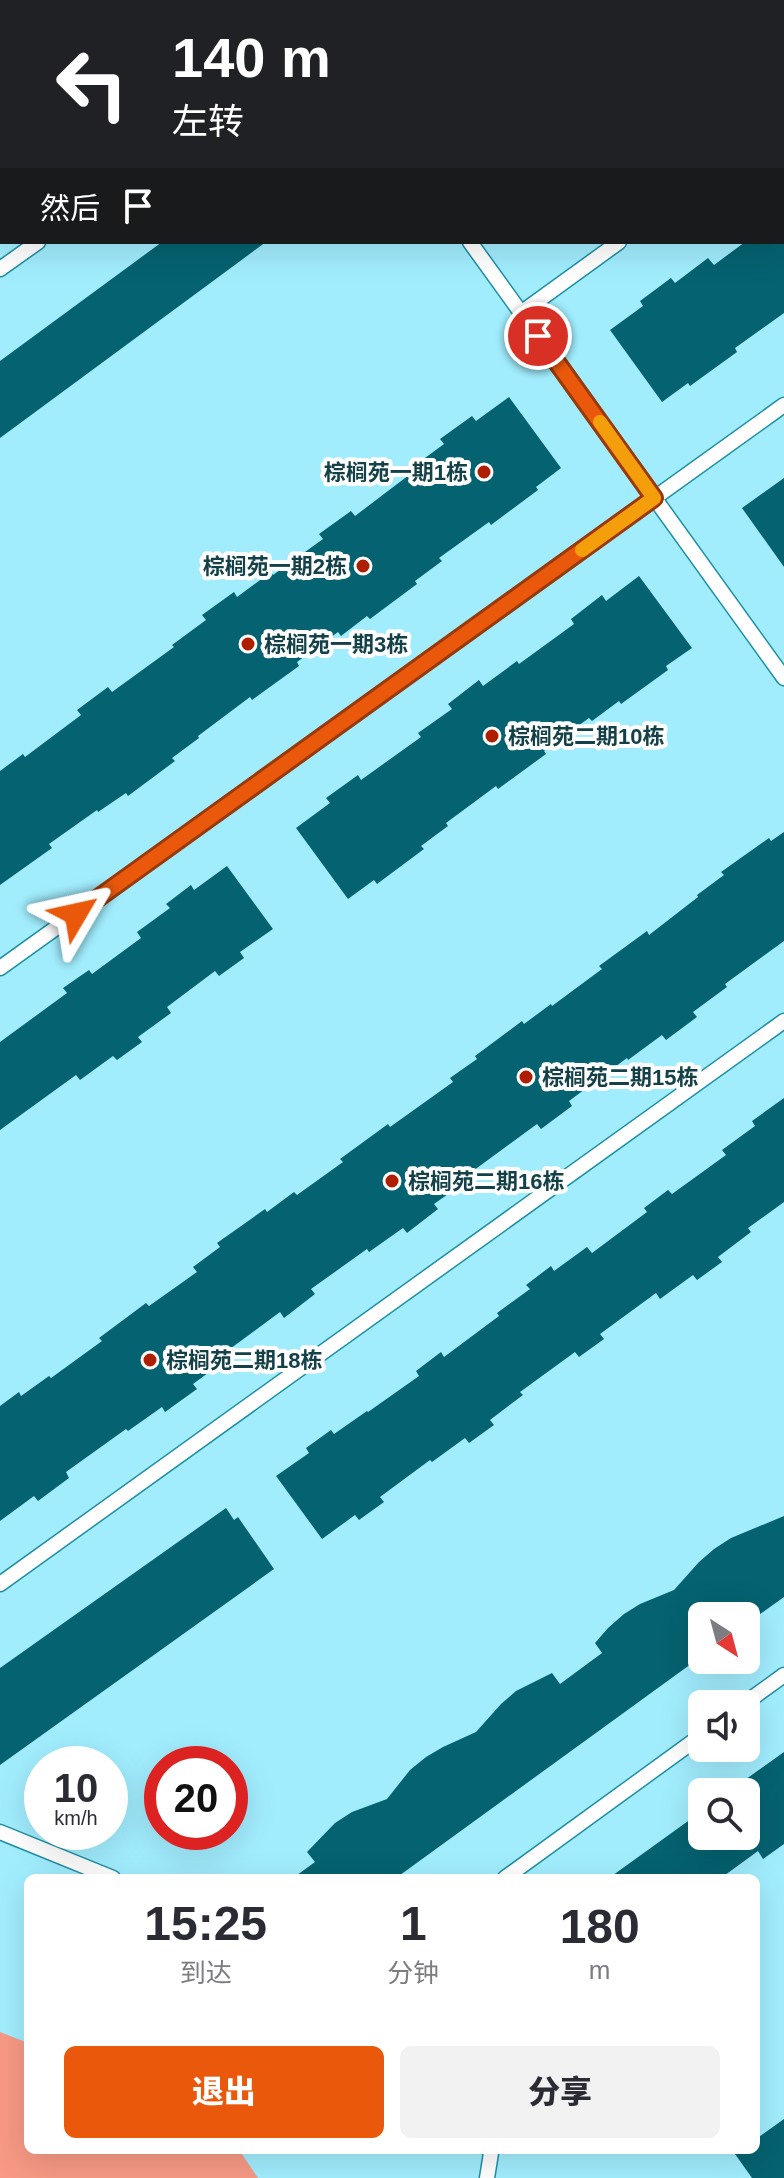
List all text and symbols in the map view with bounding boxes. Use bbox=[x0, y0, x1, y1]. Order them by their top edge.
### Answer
text: 140 m bbox=[172, 26, 331, 89]
icon: left bbox=[40, 32, 144, 136]
text: 左转 bbox=[172, 101, 244, 142]
icon: arrive bbox=[116, 184, 160, 228]
text: 然后 bbox=[40, 192, 100, 225]
pin bbox=[504, 302, 572, 370]
icon: arrive bbox=[516, 314, 560, 358]
place label: 棕榈苑一期1栋 bbox=[324, 460, 468, 485]
marker: 棕榈苑一期1栋 bbox=[475, 463, 493, 481]
place label: 棕榈苑一期2栋 bbox=[203, 554, 347, 579]
marker: 棕榈苑一期2栋 bbox=[354, 557, 372, 575]
place label: 棕榈苑一期3栋 bbox=[264, 632, 408, 657]
marker: 棕榈苑一期3栋 bbox=[239, 635, 257, 653]
place label: 棕榈苑二期10栋 bbox=[508, 724, 664, 749]
marker: 棕榈苑二期10栋 bbox=[483, 727, 501, 745]
position arrow bbox=[34, 872, 118, 956]
place label: 棕榈苑二期15栋 bbox=[542, 1065, 698, 1090]
marker: 棕榈苑二期15栋 bbox=[517, 1068, 535, 1086]
place label: 棕榈苑二期16栋 bbox=[408, 1169, 564, 1194]
marker: 棕榈苑二期16栋 bbox=[383, 1172, 401, 1190]
place label: 棕榈苑二期18栋 bbox=[166, 1348, 322, 1373]
marker: 棕榈苑二期18栋 bbox=[141, 1351, 159, 1369]
north arrow bbox=[688, 1602, 760, 1674]
map controls bbox=[688, 1602, 760, 1850]
button: sound bbox=[688, 1690, 760, 1762]
speed limit sign: 20 bbox=[144, 1746, 248, 1850]
text: 10 bbox=[54, 1766, 98, 1810]
button: search bbox=[688, 1778, 760, 1850]
text: km/h bbox=[54, 1807, 98, 1829]
text: 15:25 bbox=[144, 1897, 267, 1950]
text: 1 bbox=[400, 1897, 427, 1950]
text: 180 bbox=[560, 1900, 640, 1953]
text: m bbox=[589, 1955, 611, 1985]
text: 到达 bbox=[180, 1958, 232, 1988]
text: 分钟 bbox=[387, 1958, 439, 1988]
button: 退出 bbox=[64, 2046, 384, 2138]
button: 分享 bbox=[400, 2046, 720, 2138]

